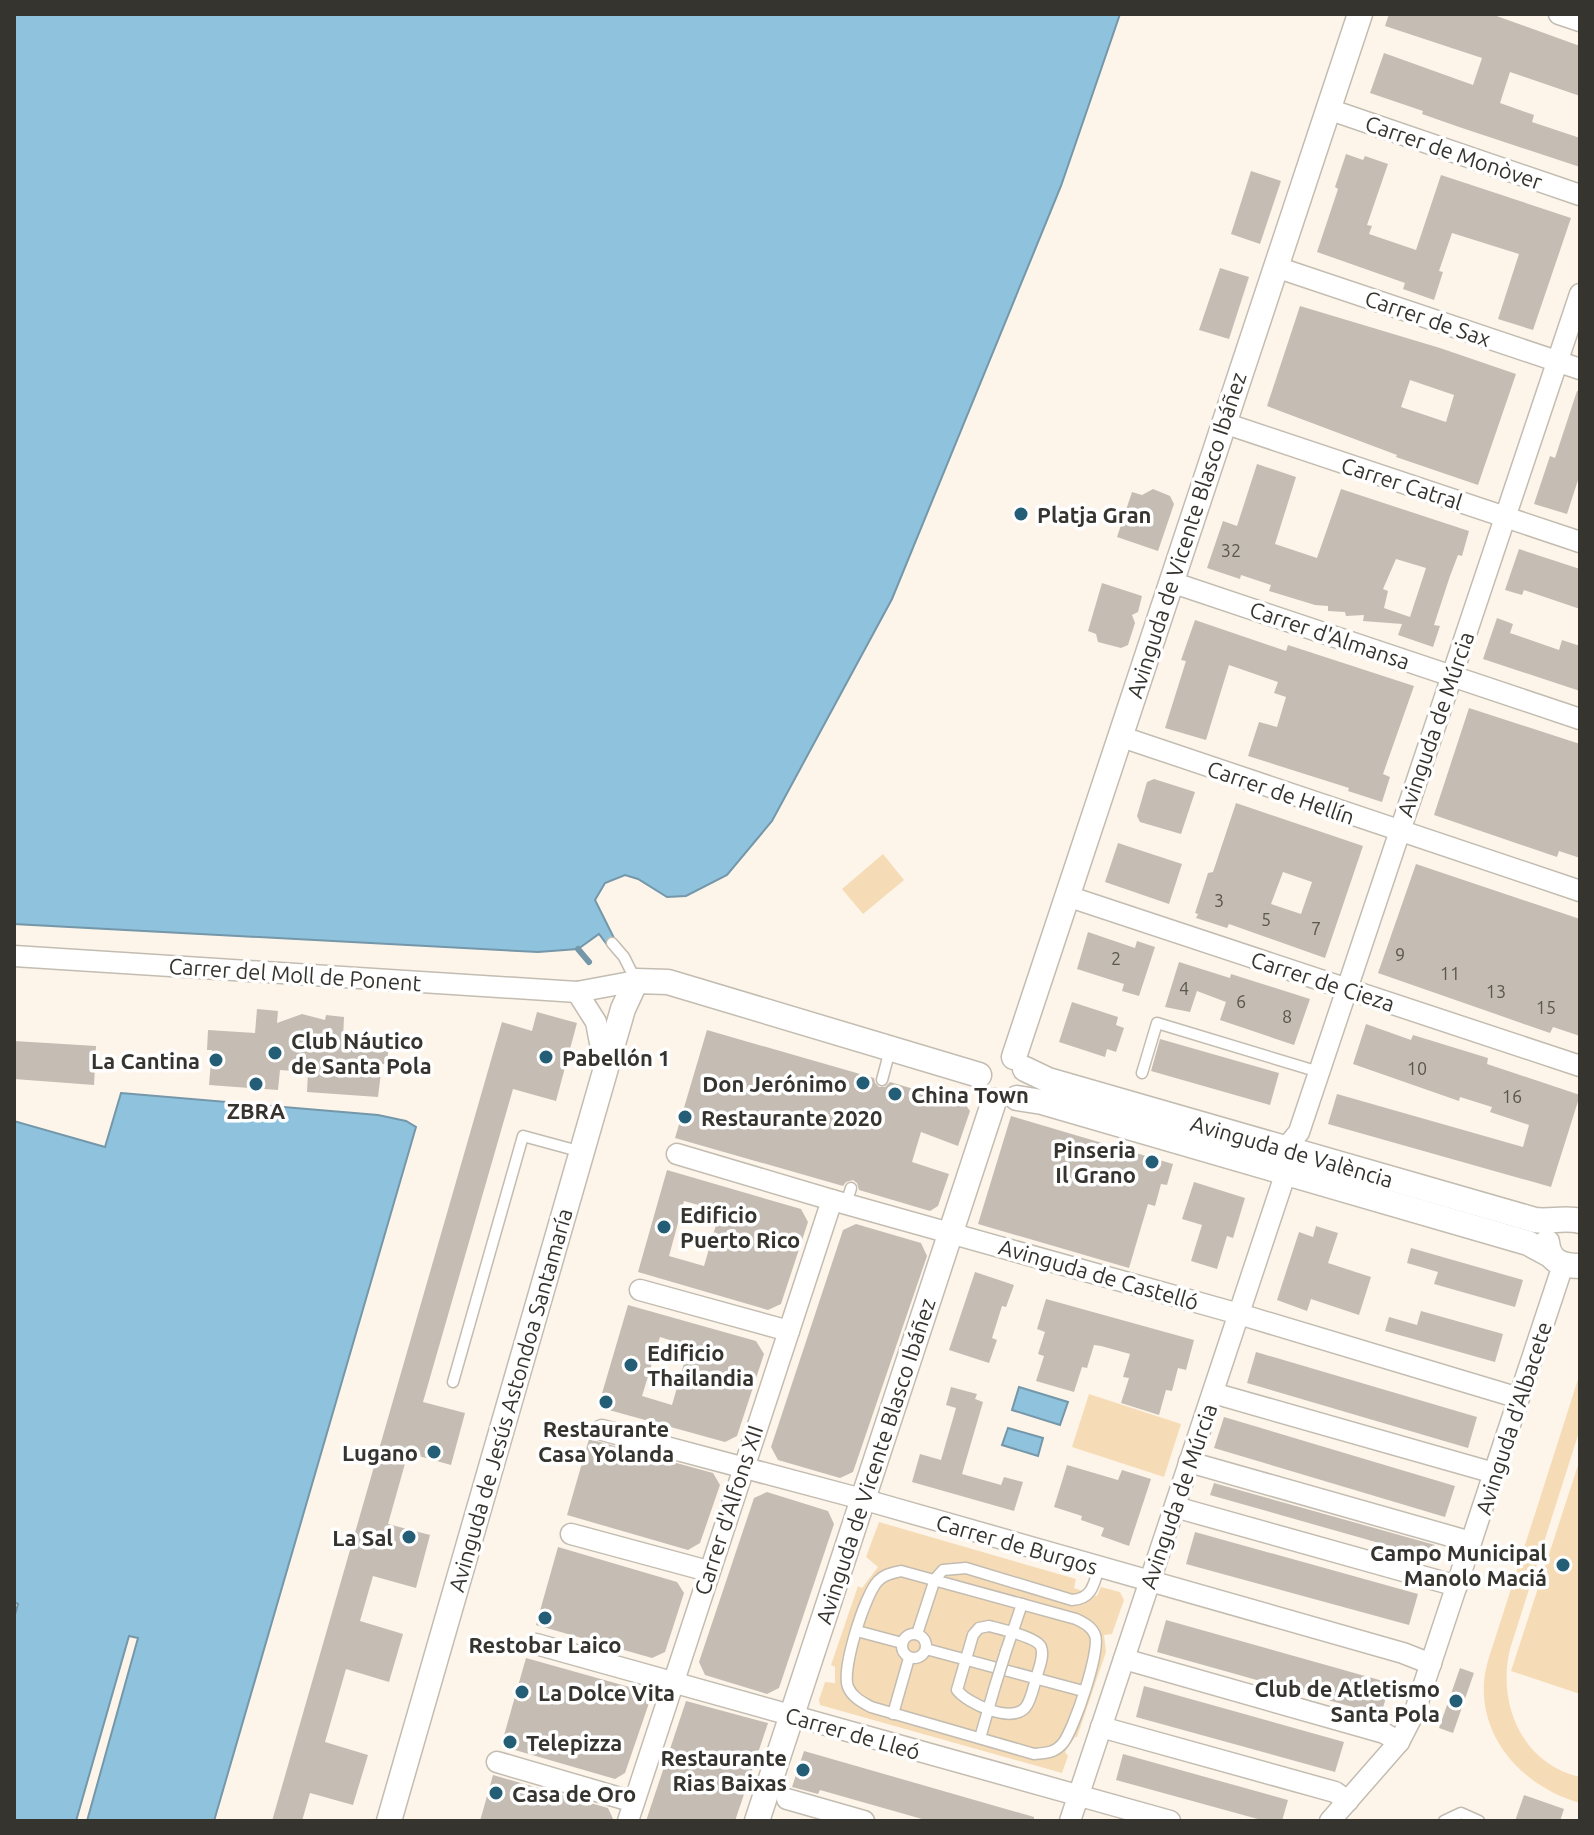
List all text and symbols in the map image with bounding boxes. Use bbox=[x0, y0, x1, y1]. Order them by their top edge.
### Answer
street label: Carrer de Monòver bbox=[1362, 110, 1546, 194]
street label: Carrer de Sax bbox=[1362, 285, 1494, 351]
street label: Avinguda de Vicente Blasco Ibáñez bbox=[1121, 369, 1251, 701]
street label: Carrer Catral bbox=[1338, 452, 1466, 514]
place label: Platja Gran bbox=[1037, 502, 1151, 527]
marker: Platja Gran bbox=[1012, 505, 1030, 523]
house number: 32 bbox=[1221, 540, 1241, 560]
street label: Carrer d'Almansa bbox=[1247, 596, 1413, 674]
street label: Avinguda de Múrcia bbox=[1392, 628, 1478, 820]
street label: Carrer de Hellín bbox=[1204, 755, 1358, 829]
house number: 3 bbox=[1214, 890, 1224, 910]
house number: 5 bbox=[1261, 909, 1271, 929]
house number: 7 bbox=[1311, 918, 1321, 938]
house number: 9 bbox=[1395, 944, 1405, 964]
street label: Carrer de Cieza bbox=[1248, 946, 1398, 1016]
house number: 2 bbox=[1111, 948, 1121, 968]
street label: Carrer del Moll de Ponent bbox=[168, 953, 422, 995]
house number: 11 bbox=[1440, 963, 1460, 983]
house number: 4 bbox=[1179, 978, 1189, 998]
house number: 13 bbox=[1486, 981, 1506, 1001]
house number: 6 bbox=[1236, 991, 1246, 1011]
house number: 15 bbox=[1536, 997, 1556, 1017]
house number: 8 bbox=[1282, 1006, 1292, 1026]
place label: Club Náutico de Santa Pola bbox=[291, 1028, 432, 1078]
marker: Club Náutico de Santa Pola bbox=[266, 1044, 284, 1062]
place label: Pabellón 1 bbox=[562, 1045, 670, 1070]
place label: La Cantina bbox=[91, 1048, 200, 1073]
marker: Pabellón 1 bbox=[537, 1048, 555, 1066]
marker: La Cantina bbox=[207, 1051, 225, 1069]
house number: 10 bbox=[1407, 1058, 1427, 1078]
place label: Don Jerónimo bbox=[702, 1071, 847, 1096]
marker: Don Jerónimo bbox=[854, 1074, 872, 1092]
marker: ZBRA bbox=[247, 1075, 265, 1093]
place label: China Town bbox=[911, 1082, 1029, 1107]
marker: China Town bbox=[886, 1085, 904, 1103]
house number: 16 bbox=[1502, 1086, 1522, 1106]
place label: ZBRA bbox=[227, 1098, 286, 1123]
place label: Restaurante 2020 bbox=[701, 1105, 882, 1130]
marker: Restaurante 2020 bbox=[676, 1108, 694, 1126]
street label: Avinguda de València bbox=[1188, 1110, 1396, 1192]
place label: Pinseria Il Grano bbox=[1053, 1137, 1136, 1187]
marker: Pinseria Il Grano bbox=[1143, 1153, 1161, 1171]
place label: Edificio Puerto Rico bbox=[680, 1202, 800, 1252]
street label: Avinguda de Jesús Astondoa Santamaría bbox=[443, 1205, 577, 1595]
marker: Edificio Puerto Rico bbox=[655, 1218, 673, 1236]
street label: Avinguda de Castelló bbox=[996, 1234, 1202, 1314]
street label: Avinguda de Vicente Blasco Ibáñez bbox=[810, 1295, 940, 1627]
street label: Avinguda d'Albacete bbox=[1470, 1318, 1556, 1518]
place label: Edificio Thailandia bbox=[647, 1340, 754, 1390]
marker: Edificio Thailandia bbox=[622, 1356, 640, 1374]
marker: Restaurante Casa Yolanda bbox=[597, 1393, 615, 1411]
street label: Avinguda de Múrcia bbox=[1135, 1400, 1221, 1592]
place label: Restaurante Casa Yolanda bbox=[538, 1416, 674, 1466]
street label: Carrer d'Alfons XII bbox=[689, 1422, 767, 1598]
place label: Lugano bbox=[342, 1440, 418, 1465]
marker: Lugano bbox=[425, 1443, 443, 1461]
street label: Carrer de Burgos bbox=[933, 1509, 1101, 1579]
place label: La Sal bbox=[332, 1525, 393, 1550]
marker: La Sal bbox=[400, 1528, 418, 1546]
place label: Campo Municipal Manolo Maciá bbox=[1370, 1540, 1547, 1590]
marker: Campo Municipal Manolo Maciá bbox=[1554, 1556, 1572, 1574]
marker: Restobar Laico bbox=[536, 1609, 554, 1627]
place label: Restobar Laico bbox=[469, 1632, 621, 1657]
place label: Club de Atletismo Santa Pola bbox=[1254, 1676, 1440, 1726]
place label: La Dolce Vita bbox=[538, 1680, 675, 1705]
marker: La Dolce Vita bbox=[513, 1683, 531, 1701]
marker: Club de Atletismo Santa Pola bbox=[1447, 1692, 1465, 1710]
street label: Carrer de Lleó bbox=[783, 1702, 923, 1764]
place label: Telepizza bbox=[526, 1730, 622, 1755]
marker: Telepizza bbox=[501, 1733, 519, 1751]
place label: Restaurante Rias Baixas bbox=[660, 1745, 787, 1795]
marker: Restaurante Rias Baixas bbox=[794, 1761, 812, 1779]
place label: Casa de Oro bbox=[512, 1781, 636, 1806]
marker: Casa de Oro bbox=[487, 1784, 505, 1802]

